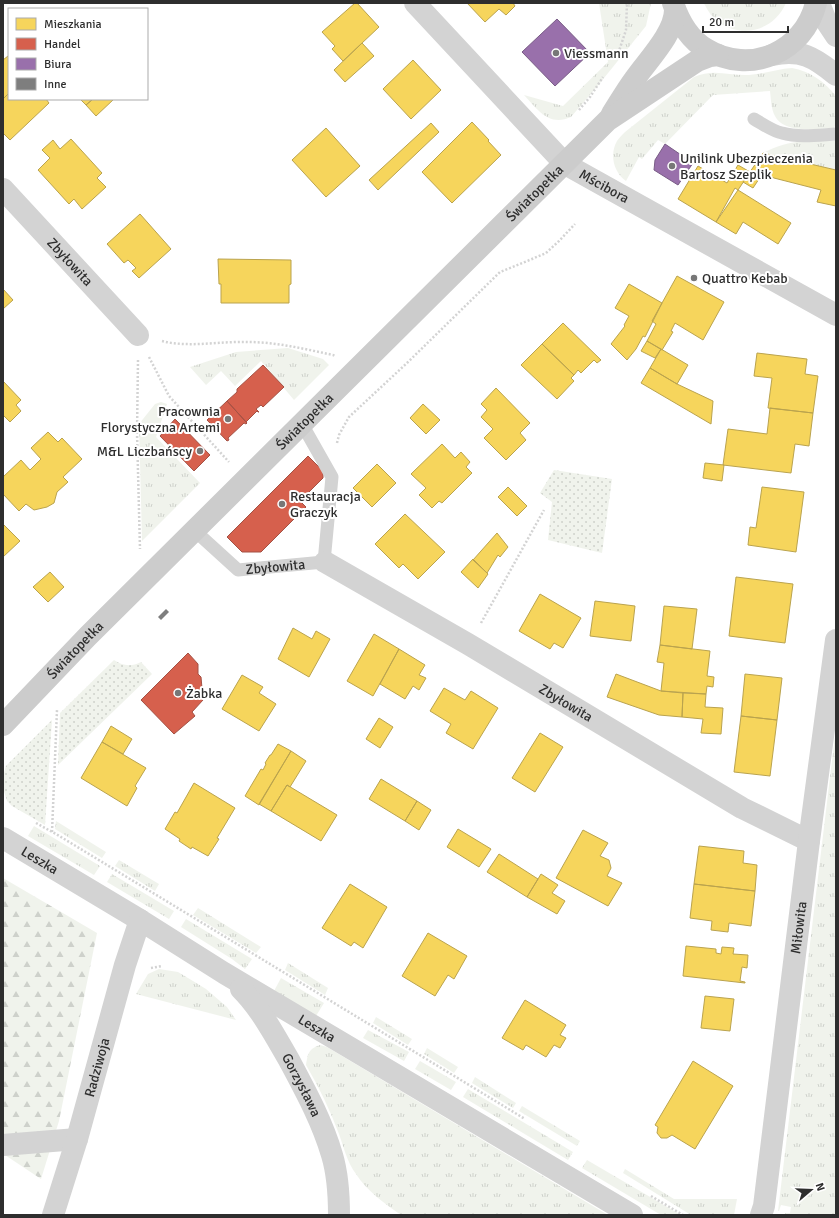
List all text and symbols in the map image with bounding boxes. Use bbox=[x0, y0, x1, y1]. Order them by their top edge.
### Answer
legend bbox=[8, 8, 148, 100]
scale bar bbox=[703, 8, 788, 34]
text: 20 m bbox=[709, 15, 734, 30]
text: Mieszkania bbox=[44, 17, 102, 32]
text: Handel bbox=[44, 37, 81, 52]
place label: Viessmann bbox=[564, 45, 629, 62]
marker: Viessmann bbox=[551, 48, 561, 58]
text: Biura bbox=[44, 57, 72, 72]
text: Inne bbox=[44, 77, 67, 92]
place label: Unilink Ubezpieczenia Bartosz Szeplik bbox=[680, 150, 813, 183]
street label: Światopełka bbox=[502, 161, 567, 225]
marker: Unilink Ubezpieczenia Bartosz Szeplik bbox=[667, 161, 677, 171]
street label: Mścibora bbox=[576, 165, 632, 207]
street label: Zbyłowita bbox=[44, 234, 97, 289]
place label: Quattro Kebab bbox=[702, 270, 788, 287]
marker: Quattro Kebab bbox=[689, 273, 699, 283]
street label: Światopełka bbox=[272, 389, 337, 453]
place label: Pracownia Florystyczna Artemi bbox=[101, 403, 220, 436]
marker: Pracownia Florystyczna Artemi bbox=[223, 414, 233, 424]
place label: M&L Liczbańscy bbox=[97, 443, 192, 460]
marker: M&L Liczbańscy bbox=[195, 446, 205, 456]
place label: Restauracja Graczyk bbox=[290, 488, 361, 521]
marker: Restauracja Graczyk bbox=[277, 499, 287, 509]
street label: Zbyłowita bbox=[245, 555, 306, 578]
street label: Światopełka bbox=[43, 617, 107, 682]
street label: Zbyłowita bbox=[536, 680, 596, 725]
place label: Żabka bbox=[186, 685, 222, 702]
marker: Żabka bbox=[173, 688, 183, 698]
street label: Leszka bbox=[18, 842, 62, 878]
street label: Miłowita bbox=[787, 900, 810, 955]
street label: Leszka bbox=[295, 1010, 339, 1046]
street label: Radziwoja bbox=[80, 1036, 113, 1099]
street label: Gorzysława bbox=[278, 1050, 325, 1119]
north arrow bbox=[791, 1170, 831, 1210]
text: N bbox=[813, 1181, 827, 1193]

